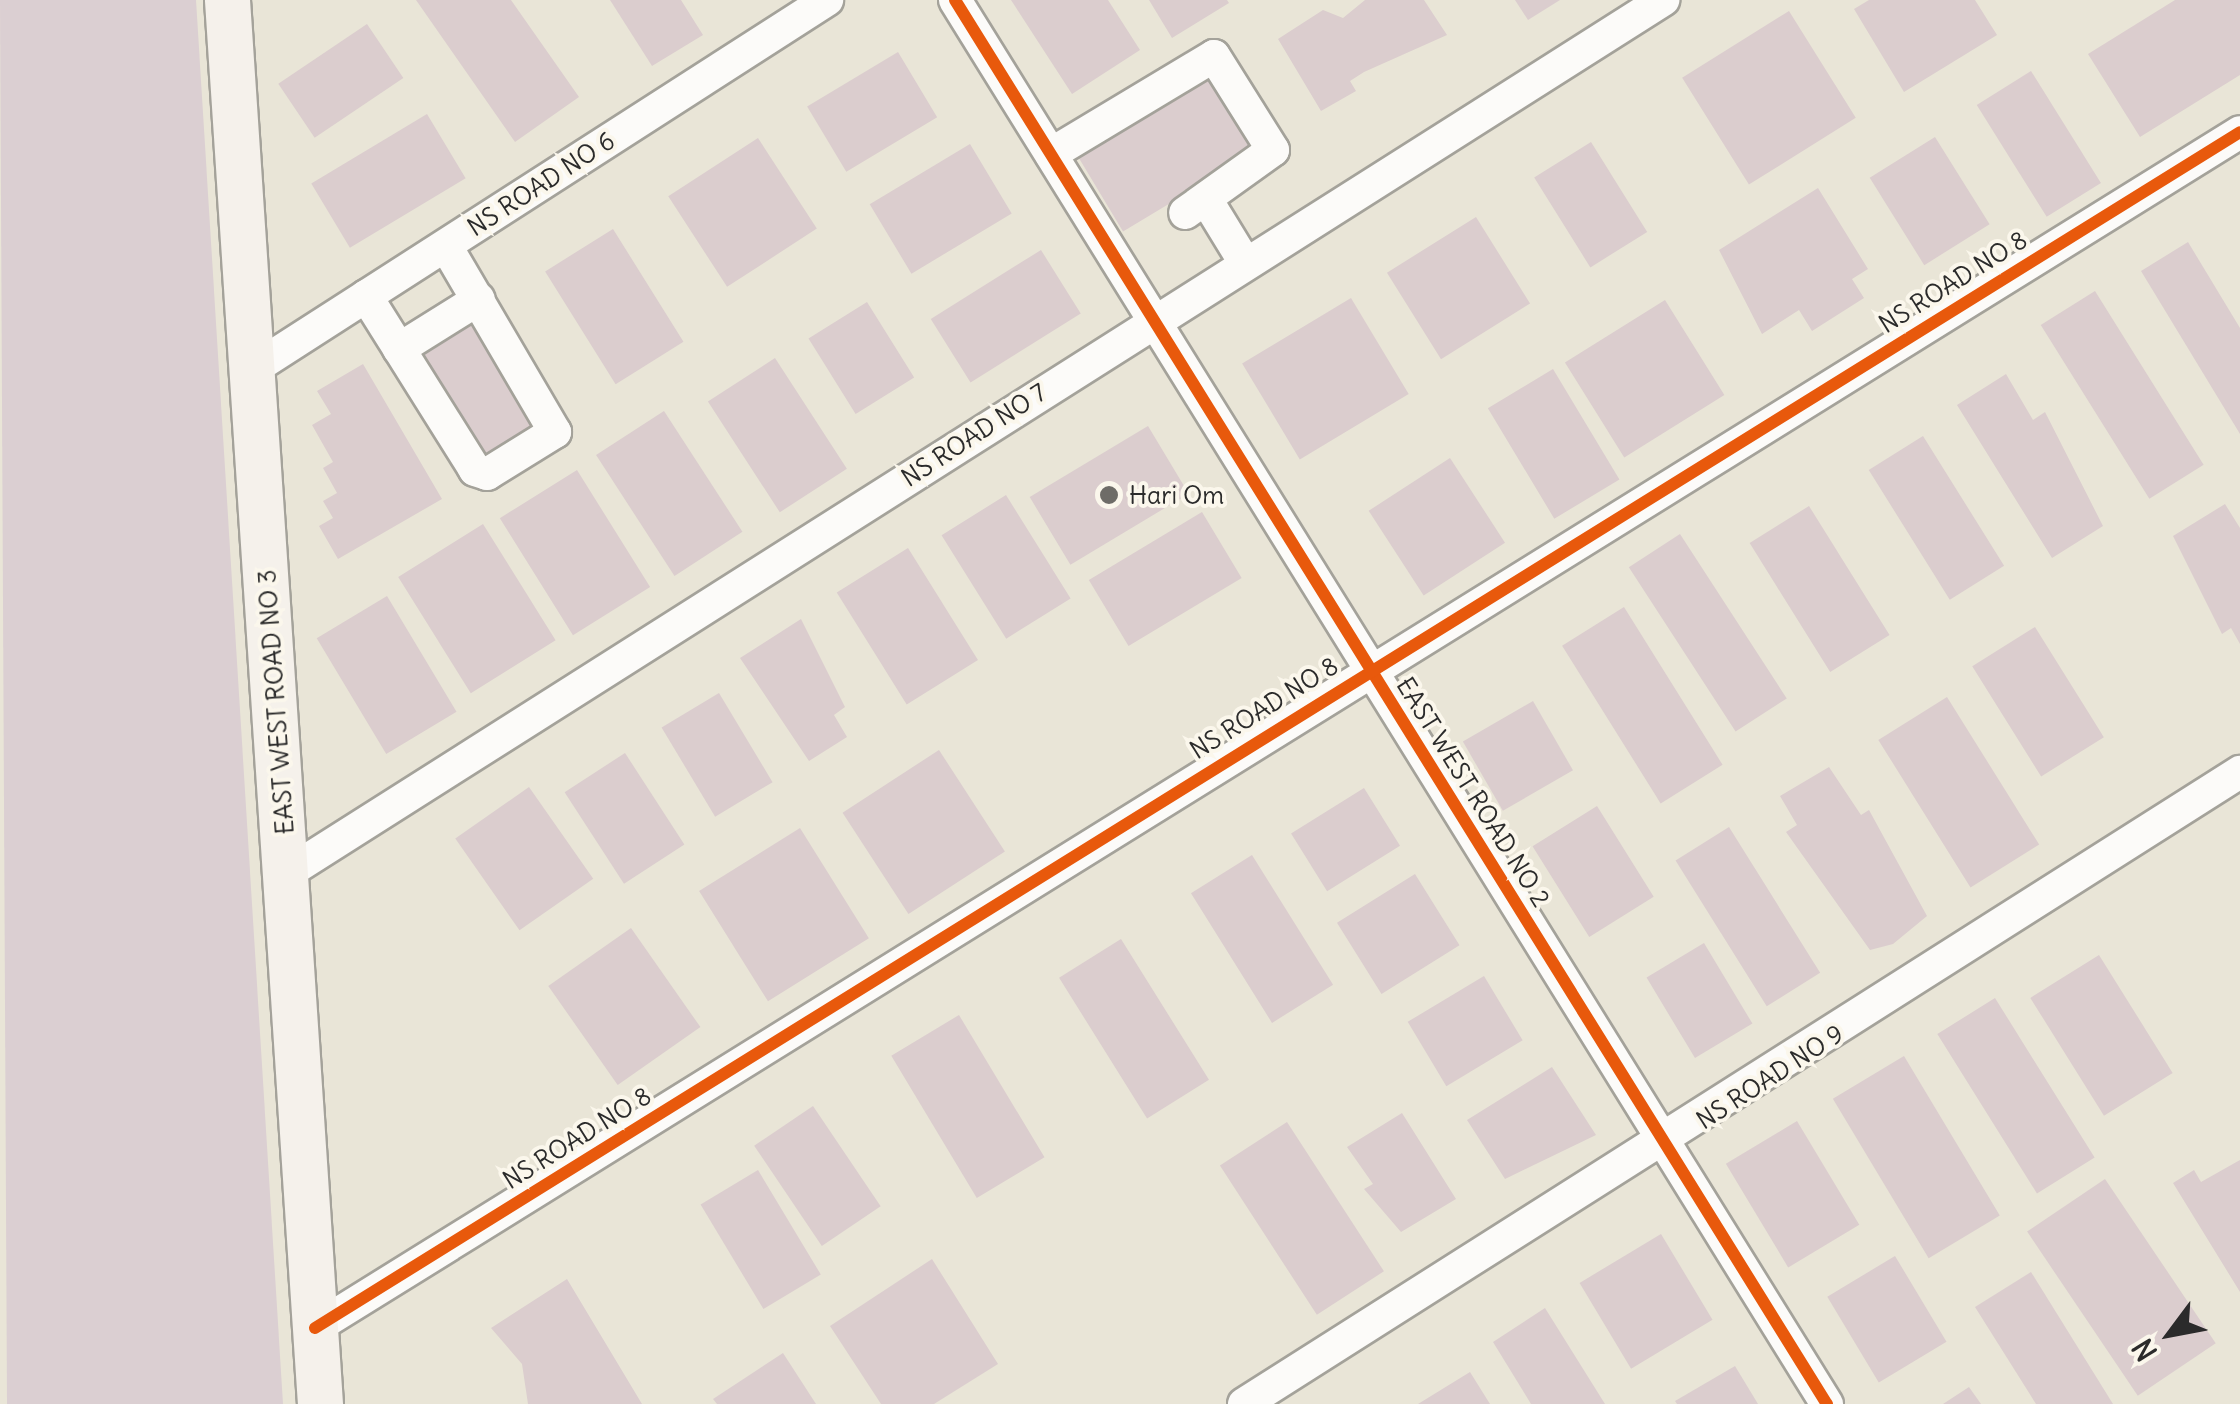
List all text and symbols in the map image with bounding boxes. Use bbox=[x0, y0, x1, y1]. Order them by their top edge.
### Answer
street label: NS ROAD NO 6 bbox=[462, 125, 620, 243]
street label: NS ROAD NO 8 bbox=[1873, 225, 2033, 339]
street label: NS ROAD NO 7 bbox=[896, 377, 1052, 493]
place label: Hari Om bbox=[1129, 480, 1224, 510]
marker: Hari Om bbox=[1098, 484, 1120, 506]
street label: EAST WEST ROAD NO 3 bbox=[252, 569, 300, 835]
street label: NS ROAD NO 8 bbox=[1184, 651, 1344, 765]
street label: EAST WEST ROAD NO 2 bbox=[1390, 672, 1556, 912]
street label: NS ROAD NO 9 bbox=[1691, 1018, 1849, 1136]
street label: NS ROAD NO 8 bbox=[497, 1081, 657, 1195]
north arrow bbox=[2120, 1284, 2220, 1384]
text: N bbox=[2124, 1332, 2165, 1368]

